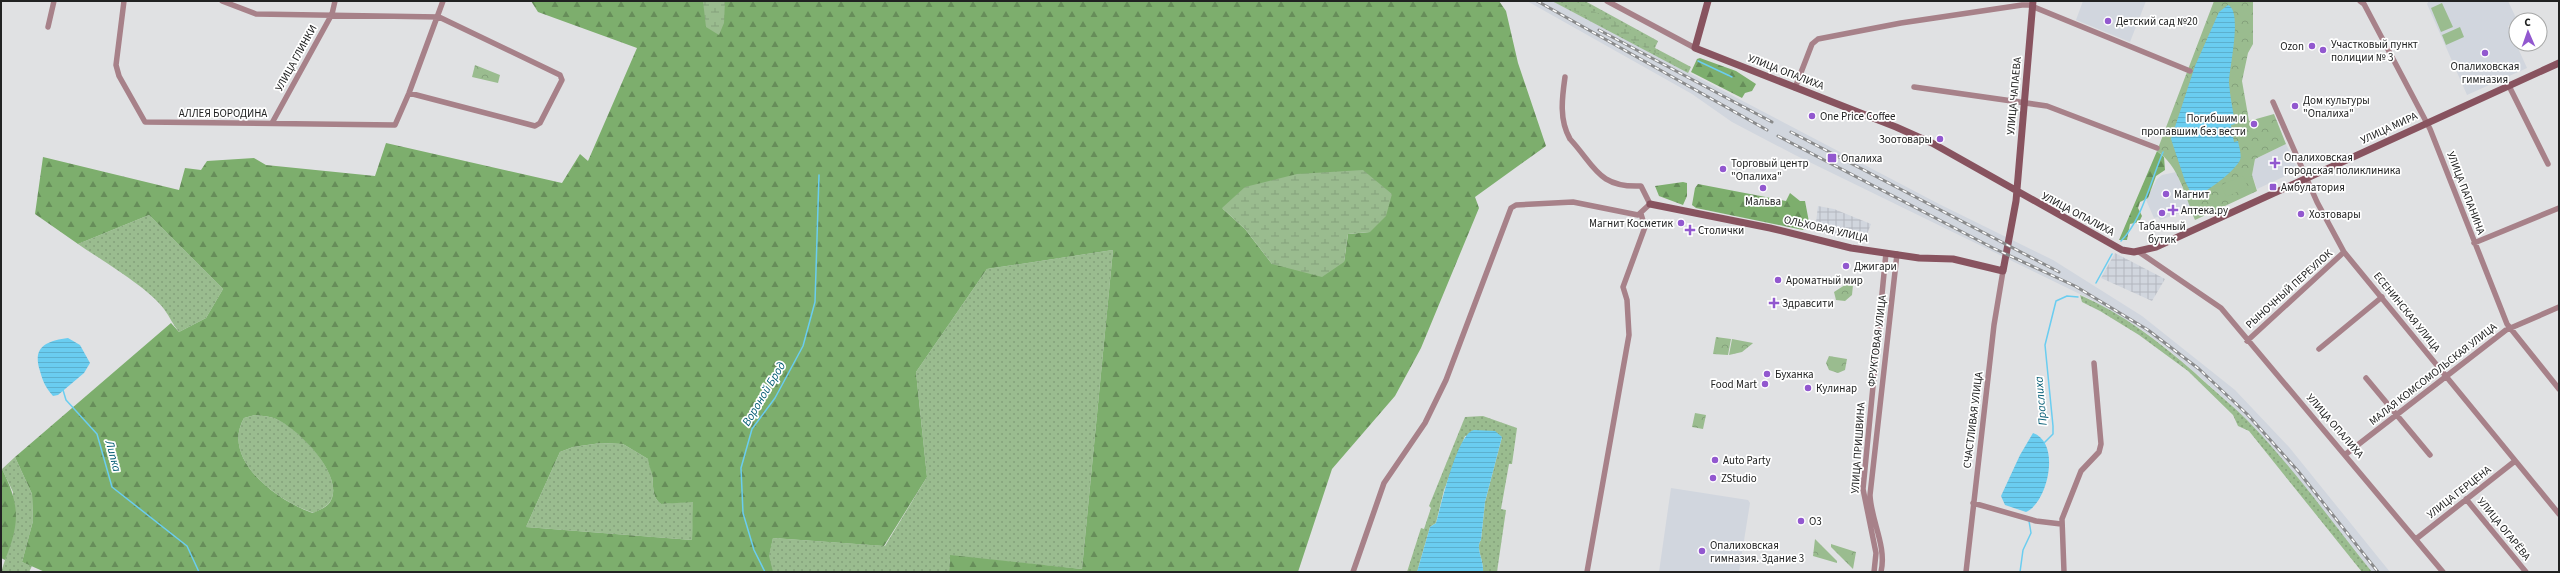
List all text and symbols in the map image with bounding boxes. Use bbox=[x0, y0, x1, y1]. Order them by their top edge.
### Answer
north arrow bbox=[2508, 12, 2548, 52]
place label: Детский сад №20 bbox=[2116, 14, 2198, 29]
text: С bbox=[2524, 15, 2532, 30]
marker: Детский сад №20 bbox=[2103, 16, 2113, 26]
street label: УЛИЦА ГЛИНКИ bbox=[272, 22, 320, 94]
place label: Участковый пункт полиции № 3 bbox=[2331, 37, 2418, 65]
place label: Ozon bbox=[2280, 39, 2304, 54]
marker: Ozon bbox=[2307, 41, 2317, 51]
marker: Участковый пункт полиции № 3 bbox=[2318, 45, 2328, 55]
marker: Опалиховская гимназия bbox=[2480, 48, 2490, 58]
street label: УЛИЦА ОПАЛИХА bbox=[1746, 51, 1826, 93]
street label: УЛИЦА ЧАПАЕВА bbox=[2003, 56, 2025, 136]
place label: Опалиховская гимназия bbox=[2451, 59, 2519, 87]
place label: Дом культуры "Опалиха" bbox=[2303, 93, 2370, 121]
marker: Дом культуры "Опалиха" bbox=[2290, 101, 2300, 111]
street label: АЛЛЕЯ БОРОДИНА bbox=[179, 106, 267, 121]
street label: УЛИЦА МИРА bbox=[2358, 108, 2420, 148]
place label: One Price Coffee bbox=[1820, 109, 1896, 124]
marker: One Price Coffee bbox=[1807, 111, 1817, 121]
place label: Погибшим и пропавшим без вести bbox=[2141, 111, 2246, 139]
marker: Погибшим и пропавшим без вести bbox=[2249, 119, 2259, 129]
place label: Зоотовары bbox=[1879, 132, 1932, 147]
marker: Зоотовары bbox=[1935, 134, 1945, 144]
street label: УЛИЦА ПАПАНИНА bbox=[2443, 149, 2489, 237]
place label: Опалиховская городская поликлиника bbox=[2284, 150, 2401, 178]
place label: Опалиха bbox=[1841, 151, 1882, 166]
marker: Опалиха bbox=[1826, 152, 1838, 164]
place label: Торговый центр "Опалиха" bbox=[1731, 156, 1809, 184]
marker: Опалиховская городская поликлиника bbox=[2269, 157, 2281, 169]
marker: Торговый центр "Опалиха" bbox=[1718, 164, 1728, 174]
place label: Амбулатория bbox=[2281, 180, 2345, 195]
marker: Амбулатория bbox=[2268, 182, 2278, 192]
marker: Мальва bbox=[1758, 183, 1768, 193]
place label: Магнит bbox=[2174, 187, 2210, 202]
street label: УЛИЦА ОПАЛИХА bbox=[2039, 188, 2117, 240]
marker: Магнит bbox=[2161, 189, 2171, 199]
place label: Мальва bbox=[1745, 194, 1781, 209]
place label: Аптека.ру bbox=[2181, 203, 2228, 218]
marker: Аптека.ру bbox=[2168, 205, 2178, 215]
place label: Хозтовары bbox=[2309, 207, 2361, 222]
marker: Табачный бутик bbox=[2157, 208, 2167, 218]
marker: Хозтовары bbox=[2296, 209, 2306, 219]
street label: ОЛЬХОВАЯ УЛИЦА bbox=[1782, 212, 1870, 246]
place label: Магнит Косметик bbox=[1589, 216, 1674, 231]
marker: Магнит Косметик bbox=[1676, 218, 1686, 228]
place label: Табачный бутик bbox=[2138, 219, 2186, 247]
place label: Столички bbox=[1698, 223, 1744, 238]
marker: Столички bbox=[1685, 225, 1695, 235]
street label: РЫНОЧНЫЙ ПЕРЕУЛОК bbox=[2242, 246, 2336, 332]
place label: Джигари bbox=[1854, 259, 1897, 274]
marker: Джигари bbox=[1841, 261, 1851, 271]
street label: ЕСЕНИНСКАЯ УЛИЦА bbox=[2370, 269, 2444, 355]
place label: Ароматный мир bbox=[1786, 273, 1863, 288]
marker: Ароматный мир bbox=[1773, 275, 1783, 285]
street label: ФРУКТОВАЯ УЛИЦА bbox=[1864, 294, 1890, 388]
place label: Здравсити bbox=[1782, 296, 1834, 311]
marker: Здравсити bbox=[1769, 298, 1779, 308]
street label: МАЛАЯ КОМСОМОЛЬСКАЯ УЛИЦА bbox=[2366, 319, 2500, 429]
water label: Вороной Брод bbox=[738, 359, 790, 429]
place label: Буханка bbox=[1775, 367, 1814, 382]
marker: Буханка bbox=[1762, 369, 1772, 379]
street label: СЧАСТЛИВАЯ УЛИЦА bbox=[1960, 371, 1986, 469]
water label: Праслиха bbox=[2030, 375, 2052, 426]
place label: Food Mart bbox=[1710, 377, 1757, 392]
marker: Food Mart bbox=[1760, 379, 1770, 389]
place label: Кулинар bbox=[1816, 381, 1857, 396]
marker: Кулинар bbox=[1803, 383, 1813, 393]
street label: УЛИЦА ОПАЛИХА bbox=[2303, 391, 2367, 461]
street label: УЛИЦА ПРИШВИНА bbox=[1847, 402, 1869, 494]
water label: Липка bbox=[100, 437, 126, 474]
place label: Auto Party bbox=[1723, 453, 1771, 468]
marker: Auto Party bbox=[1710, 455, 1720, 465]
street label: УЛИЦА ГЕРЦЕНА bbox=[2424, 462, 2494, 522]
place label: ZStudio bbox=[1721, 471, 1757, 486]
marker: ZStudio bbox=[1708, 473, 1718, 483]
street label: УЛИЦА ОГАРЁВА bbox=[2474, 494, 2534, 564]
place label: О3 bbox=[1809, 514, 1822, 529]
marker: О3 bbox=[1796, 516, 1806, 526]
place label: Опалиховская гимназия. Здание 3 bbox=[1710, 538, 1804, 566]
marker: Опалиховская гимназия. Здание 3 bbox=[1697, 546, 1707, 556]

